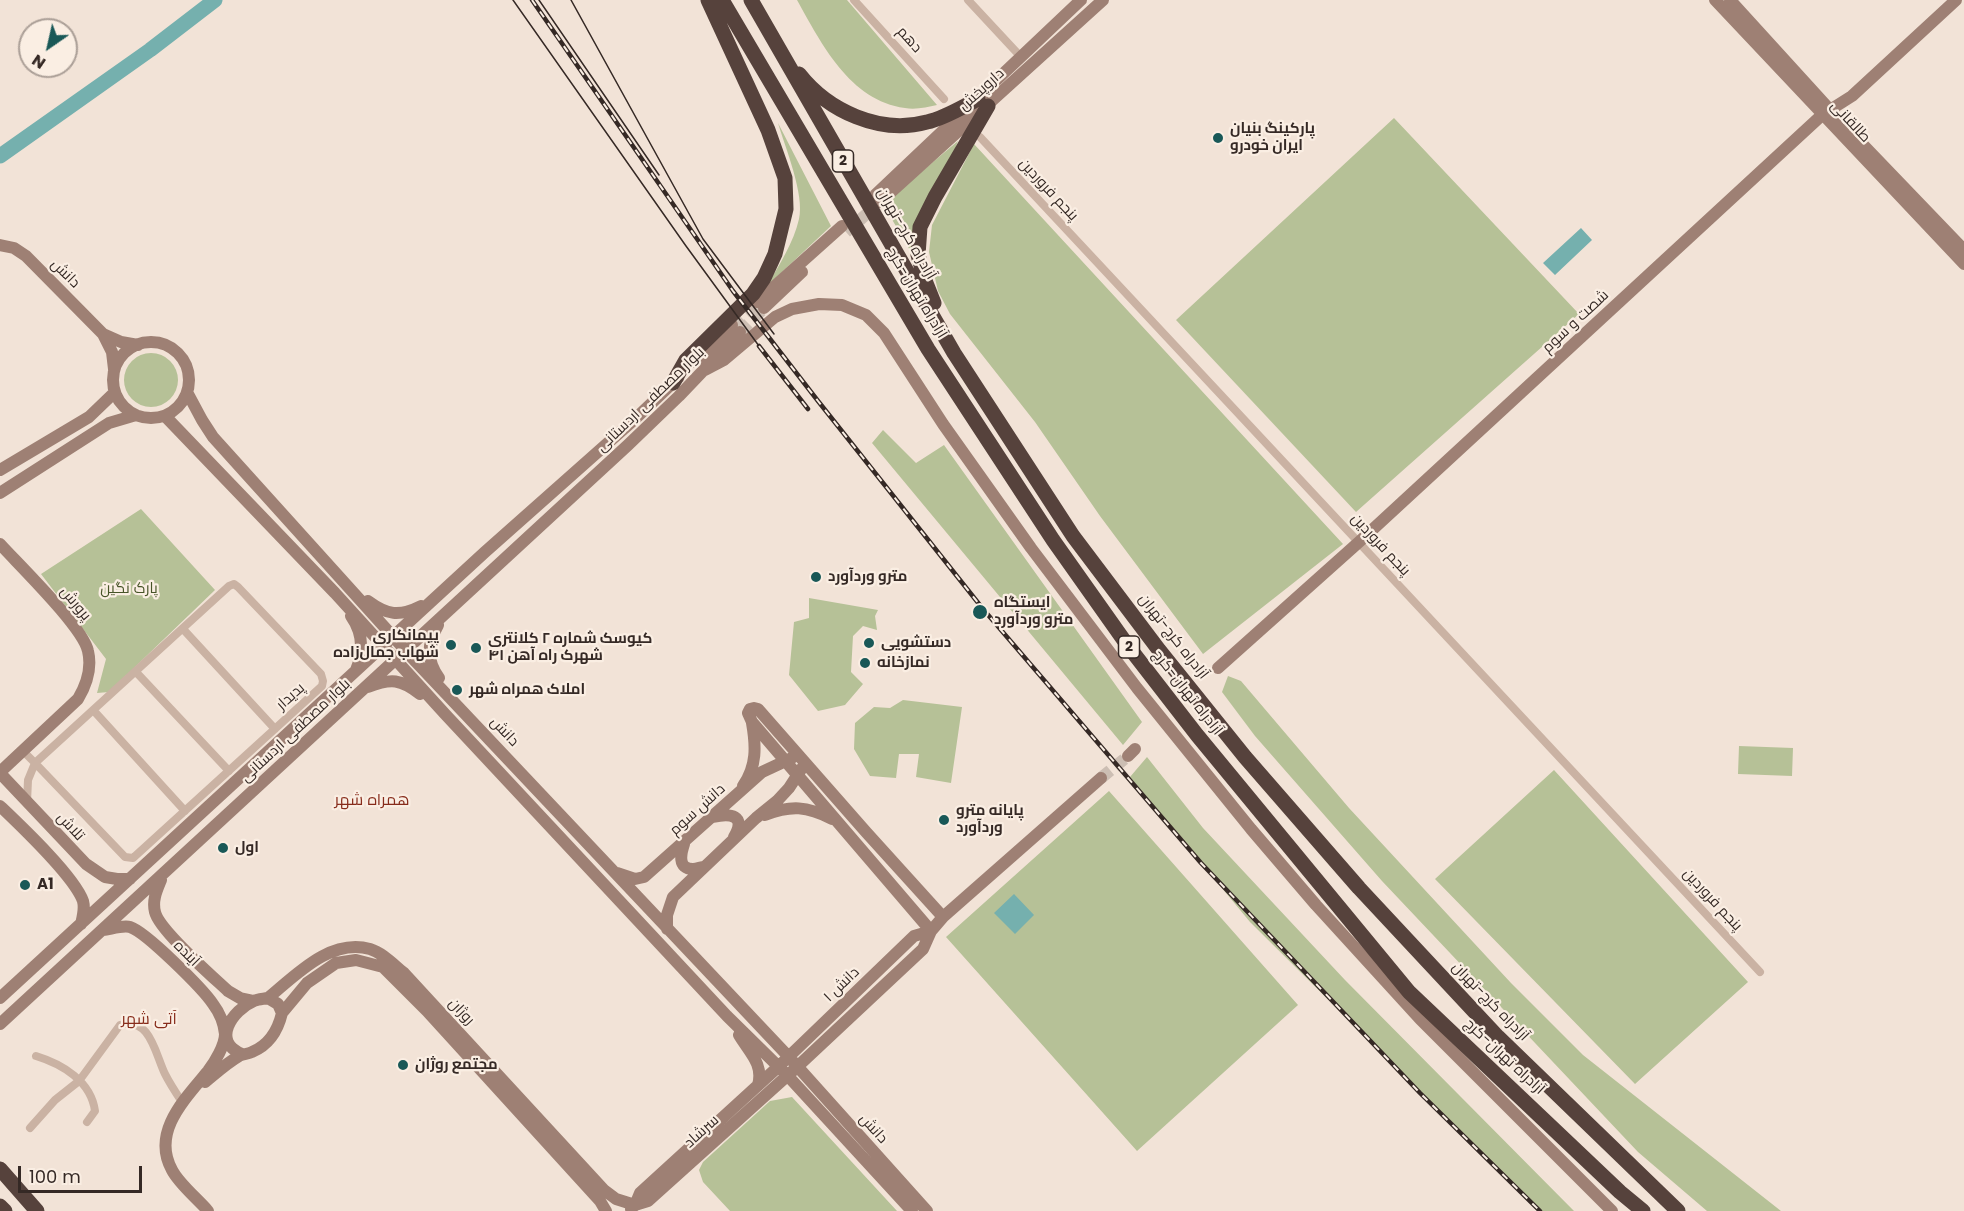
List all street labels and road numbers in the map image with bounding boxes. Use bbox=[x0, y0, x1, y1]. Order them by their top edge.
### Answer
street label: دهم bbox=[893, 23, 925, 57]
street label: داروپخش bbox=[955, 65, 1009, 115]
street label: طالقانی bbox=[1826, 97, 1874, 147]
road number: 2 bbox=[832, 150, 854, 172]
street label: پنجم فروردین bbox=[1015, 155, 1081, 225]
street label: آزادراه کرج-تهران bbox=[872, 185, 940, 283]
street label: آزادراه تهران-کرج bbox=[882, 244, 950, 342]
street label: دانش bbox=[47, 256, 83, 292]
street label: شصت و سوم bbox=[1539, 287, 1613, 357]
street label: بلوار مصطفی اردستانی bbox=[593, 344, 709, 456]
street label: پنجم فروردین bbox=[1347, 510, 1413, 580]
street label: پرورش bbox=[56, 583, 94, 625]
street label: آزادراه کرج-تهران bbox=[1134, 591, 1212, 683]
road number: 2 bbox=[1118, 636, 1140, 658]
street label: آزادراه تهران-کرج bbox=[1148, 647, 1226, 739]
street label: بلوار مصطفی اردستانی bbox=[237, 675, 355, 787]
street label: پدیدار bbox=[273, 680, 309, 714]
street label: دانش bbox=[486, 713, 522, 751]
street label: دانش سوم bbox=[667, 780, 729, 840]
street label: تلاش bbox=[52, 809, 88, 845]
street label: پنجم فروردین bbox=[1679, 865, 1745, 935]
street label: آینده bbox=[169, 937, 203, 971]
street label: آزادراه کرج-تهران bbox=[1448, 959, 1532, 1045]
street label: دانش ۱ bbox=[820, 964, 864, 1006]
street label: روژان bbox=[444, 995, 478, 1029]
street label: آزادراه تهران-کرج bbox=[1460, 1015, 1548, 1099]
street label: دانش bbox=[855, 1110, 891, 1148]
street label: سرشاد bbox=[681, 1112, 723, 1152]

